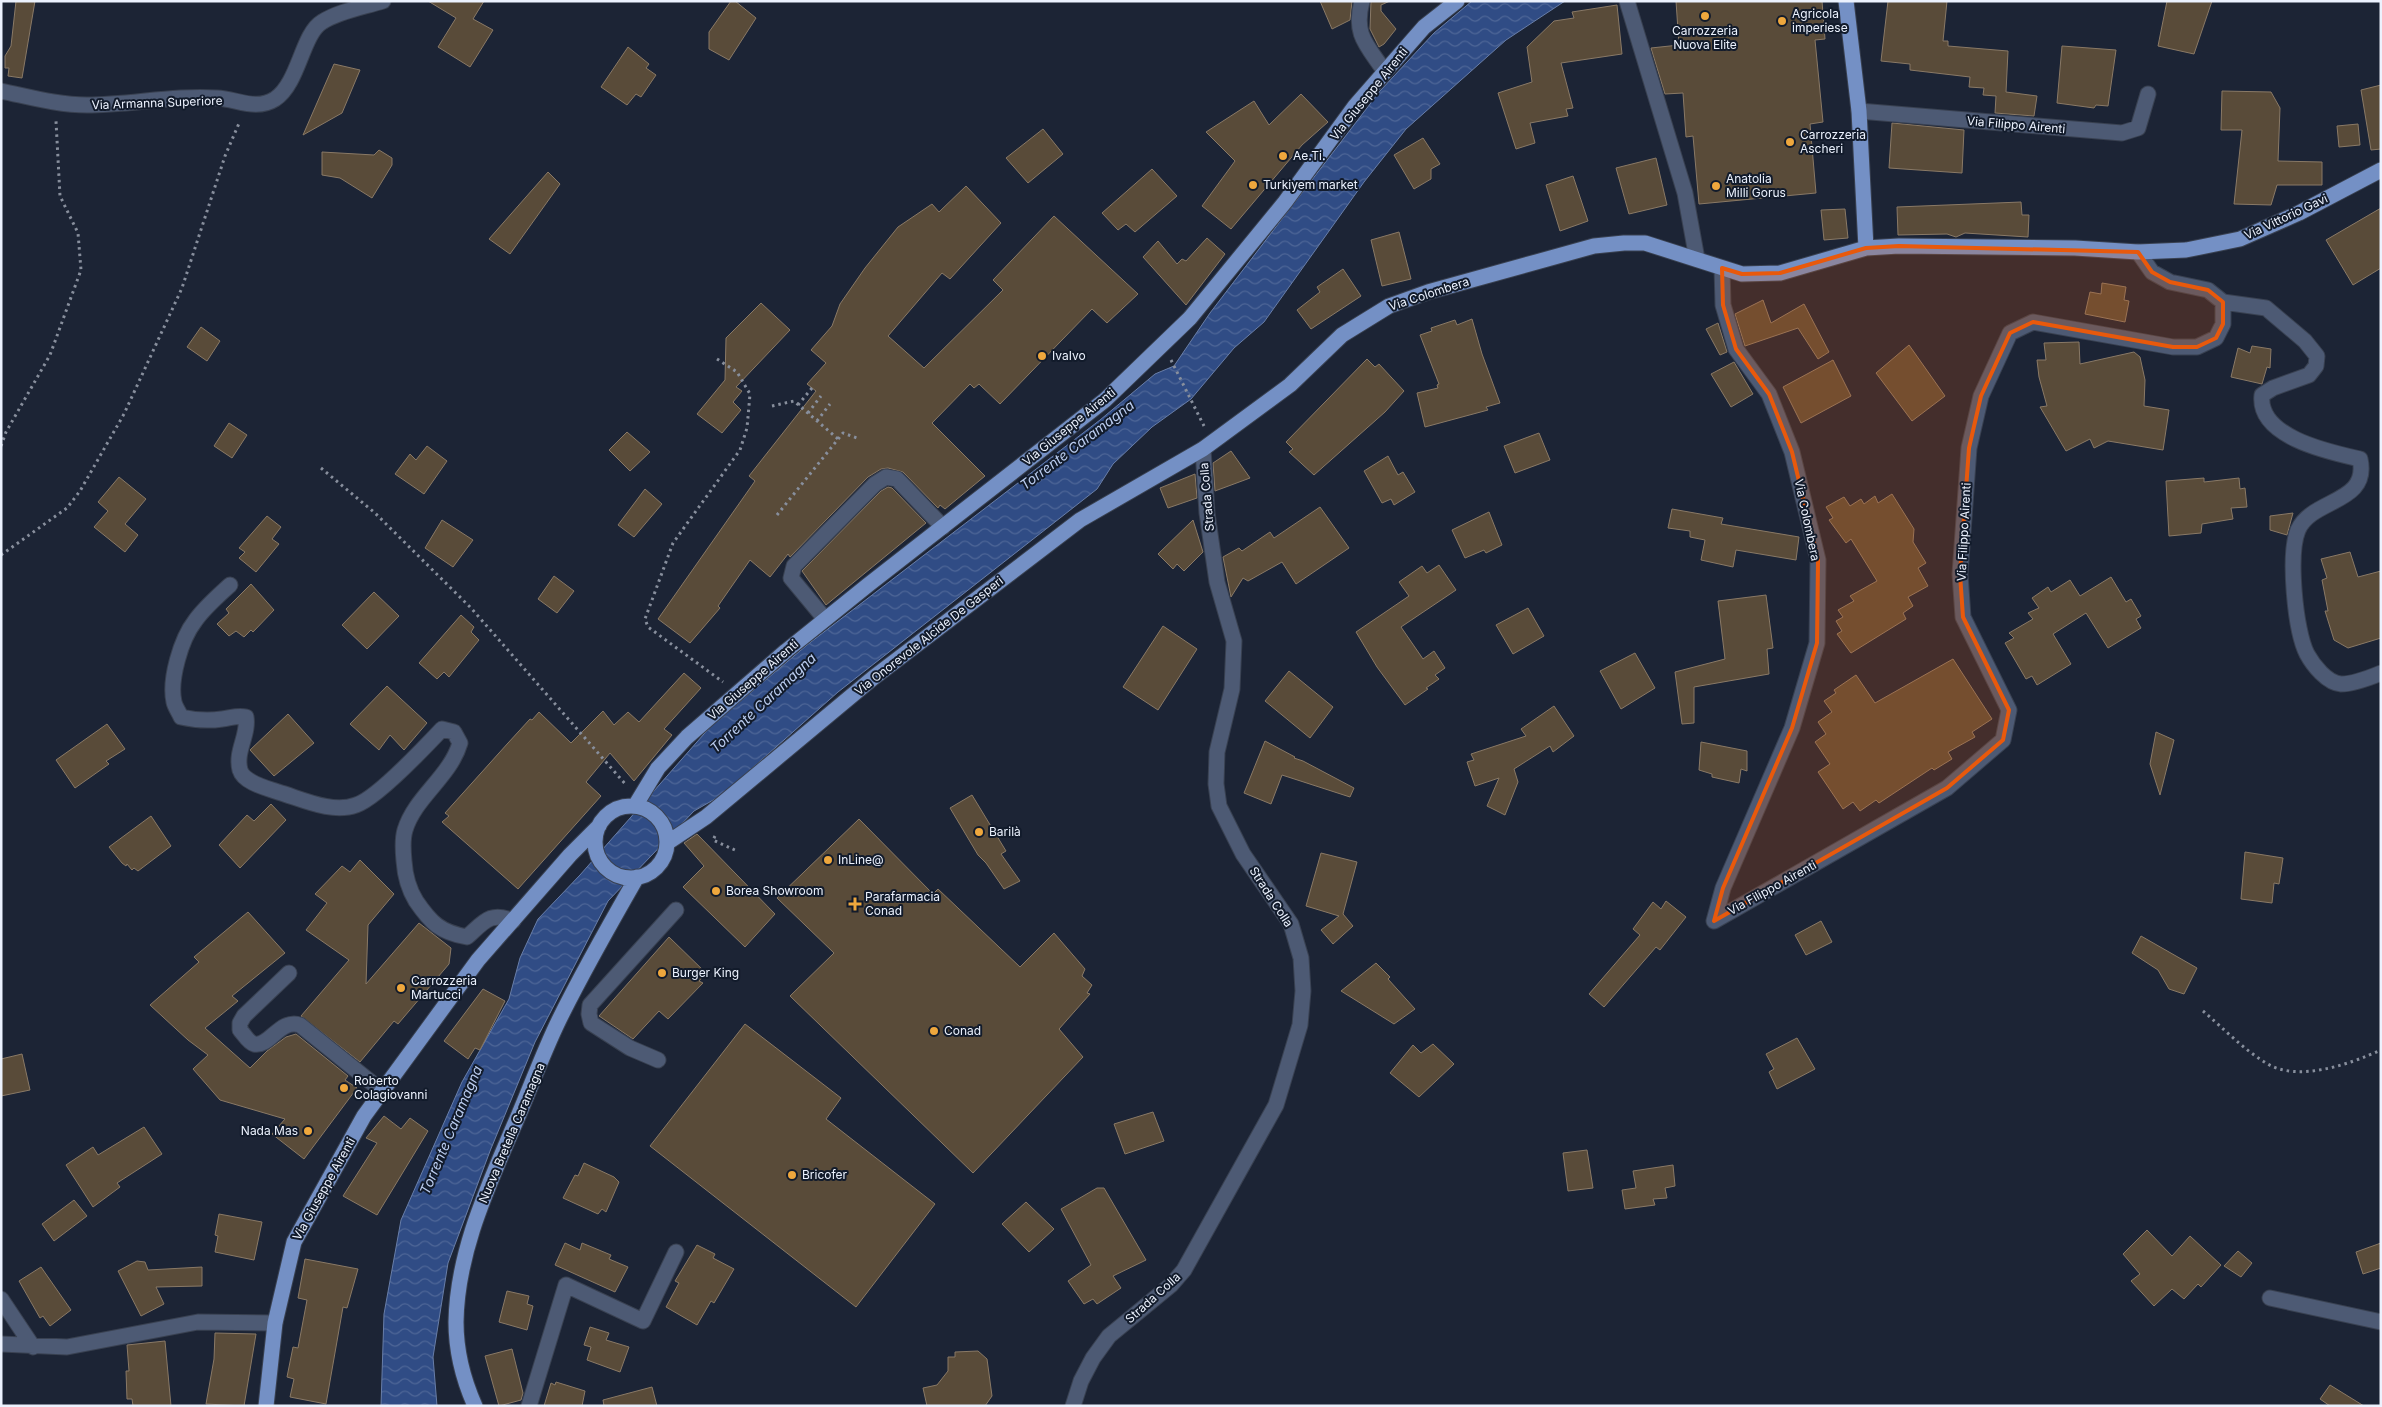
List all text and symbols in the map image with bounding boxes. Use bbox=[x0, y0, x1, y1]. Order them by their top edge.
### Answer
place label: Agricola imperiese bbox=[1792, 6, 1848, 35]
marker: Carrozzeria Nuova Elite bbox=[1699, 10, 1711, 22]
marker: Agricola imperiese bbox=[1776, 15, 1788, 27]
place label: Carrozzeria Nuova Elite bbox=[1672, 23, 1738, 52]
street label: Via Giuseppe Airenti bbox=[1327, 44, 1411, 143]
street label: Via Armanna Superiore bbox=[91, 93, 223, 112]
street label: Via Filippo Airenti bbox=[1966, 113, 2066, 136]
place label: Carrozzeria Ascheri bbox=[1800, 127, 1866, 156]
marker: Carrozzeria Ascheri bbox=[1784, 136, 1796, 148]
place label: Ae.Ti. bbox=[1293, 148, 1325, 163]
marker: Ae.Ti. bbox=[1277, 150, 1289, 162]
place label: Anatolia Milli Gorus bbox=[1726, 171, 1786, 200]
place label: Turkiyem market bbox=[1263, 177, 1358, 192]
marker: Turkiyem market bbox=[1247, 179, 1259, 191]
marker: Anatolia Milli Gorus bbox=[1710, 180, 1722, 192]
street label: Via Vittorio Gavi bbox=[2242, 191, 2330, 242]
street label: Via Colombera bbox=[1387, 273, 1471, 314]
place label: IvaIvo bbox=[1052, 348, 1086, 363]
marker: IvaIvo bbox=[1036, 350, 1048, 362]
street label: Via Giuseppe Airenti bbox=[1019, 384, 1118, 469]
water label: Torrente Caramagna bbox=[1016, 396, 1137, 493]
street label: Strada Colla bbox=[1196, 462, 1217, 532]
street label: Via Colombera bbox=[1791, 478, 1824, 562]
street label: Via Filippo Airenti bbox=[1953, 482, 1974, 582]
street label: Via Onorevole Alcide De Gasperi bbox=[851, 573, 1006, 698]
street label: Via Giuseppe Airenti bbox=[704, 636, 801, 723]
water label: Torrente Caramagna bbox=[706, 649, 819, 756]
place label: Barilà bbox=[989, 824, 1021, 839]
marker: Barilà bbox=[973, 826, 985, 838]
place label: InLine@ bbox=[838, 852, 884, 867]
marker: InLine@ bbox=[822, 854, 834, 866]
street label: Via Filippo Airenti bbox=[1725, 857, 1819, 918]
street label: Strada Colla bbox=[1246, 864, 1296, 930]
place label: Borea Showroom bbox=[726, 883, 823, 898]
marker: Borea Showroom bbox=[710, 885, 722, 897]
place label: Parafarmacia Conad bbox=[865, 889, 940, 918]
marker: Parafarmacia Conad bbox=[849, 898, 861, 910]
place label: Burger King bbox=[672, 965, 739, 980]
marker: Burger King bbox=[656, 967, 668, 979]
place label: Carrozzeria Martucci bbox=[411, 973, 477, 1002]
marker: Carrozzeria Martucci bbox=[395, 982, 407, 994]
place label: Conad bbox=[944, 1023, 981, 1038]
marker: Conad bbox=[928, 1025, 940, 1037]
street label: Nuova Bretella Caramagna bbox=[475, 1060, 548, 1205]
water label: Torrente Caramagna bbox=[416, 1062, 486, 1197]
place label: Roberto Colagiovanni bbox=[354, 1073, 427, 1102]
marker: Roberto Colagiovanni bbox=[338, 1082, 350, 1094]
place label: Nada Mas bbox=[241, 1123, 298, 1138]
marker: Nada Mas bbox=[302, 1125, 314, 1137]
street label: Via Giuseppe Airenti bbox=[289, 1135, 358, 1243]
place label: Bricofer bbox=[802, 1167, 848, 1182]
marker: Bricofer bbox=[786, 1169, 798, 1181]
street label: Strada Colla bbox=[1122, 1269, 1183, 1326]

